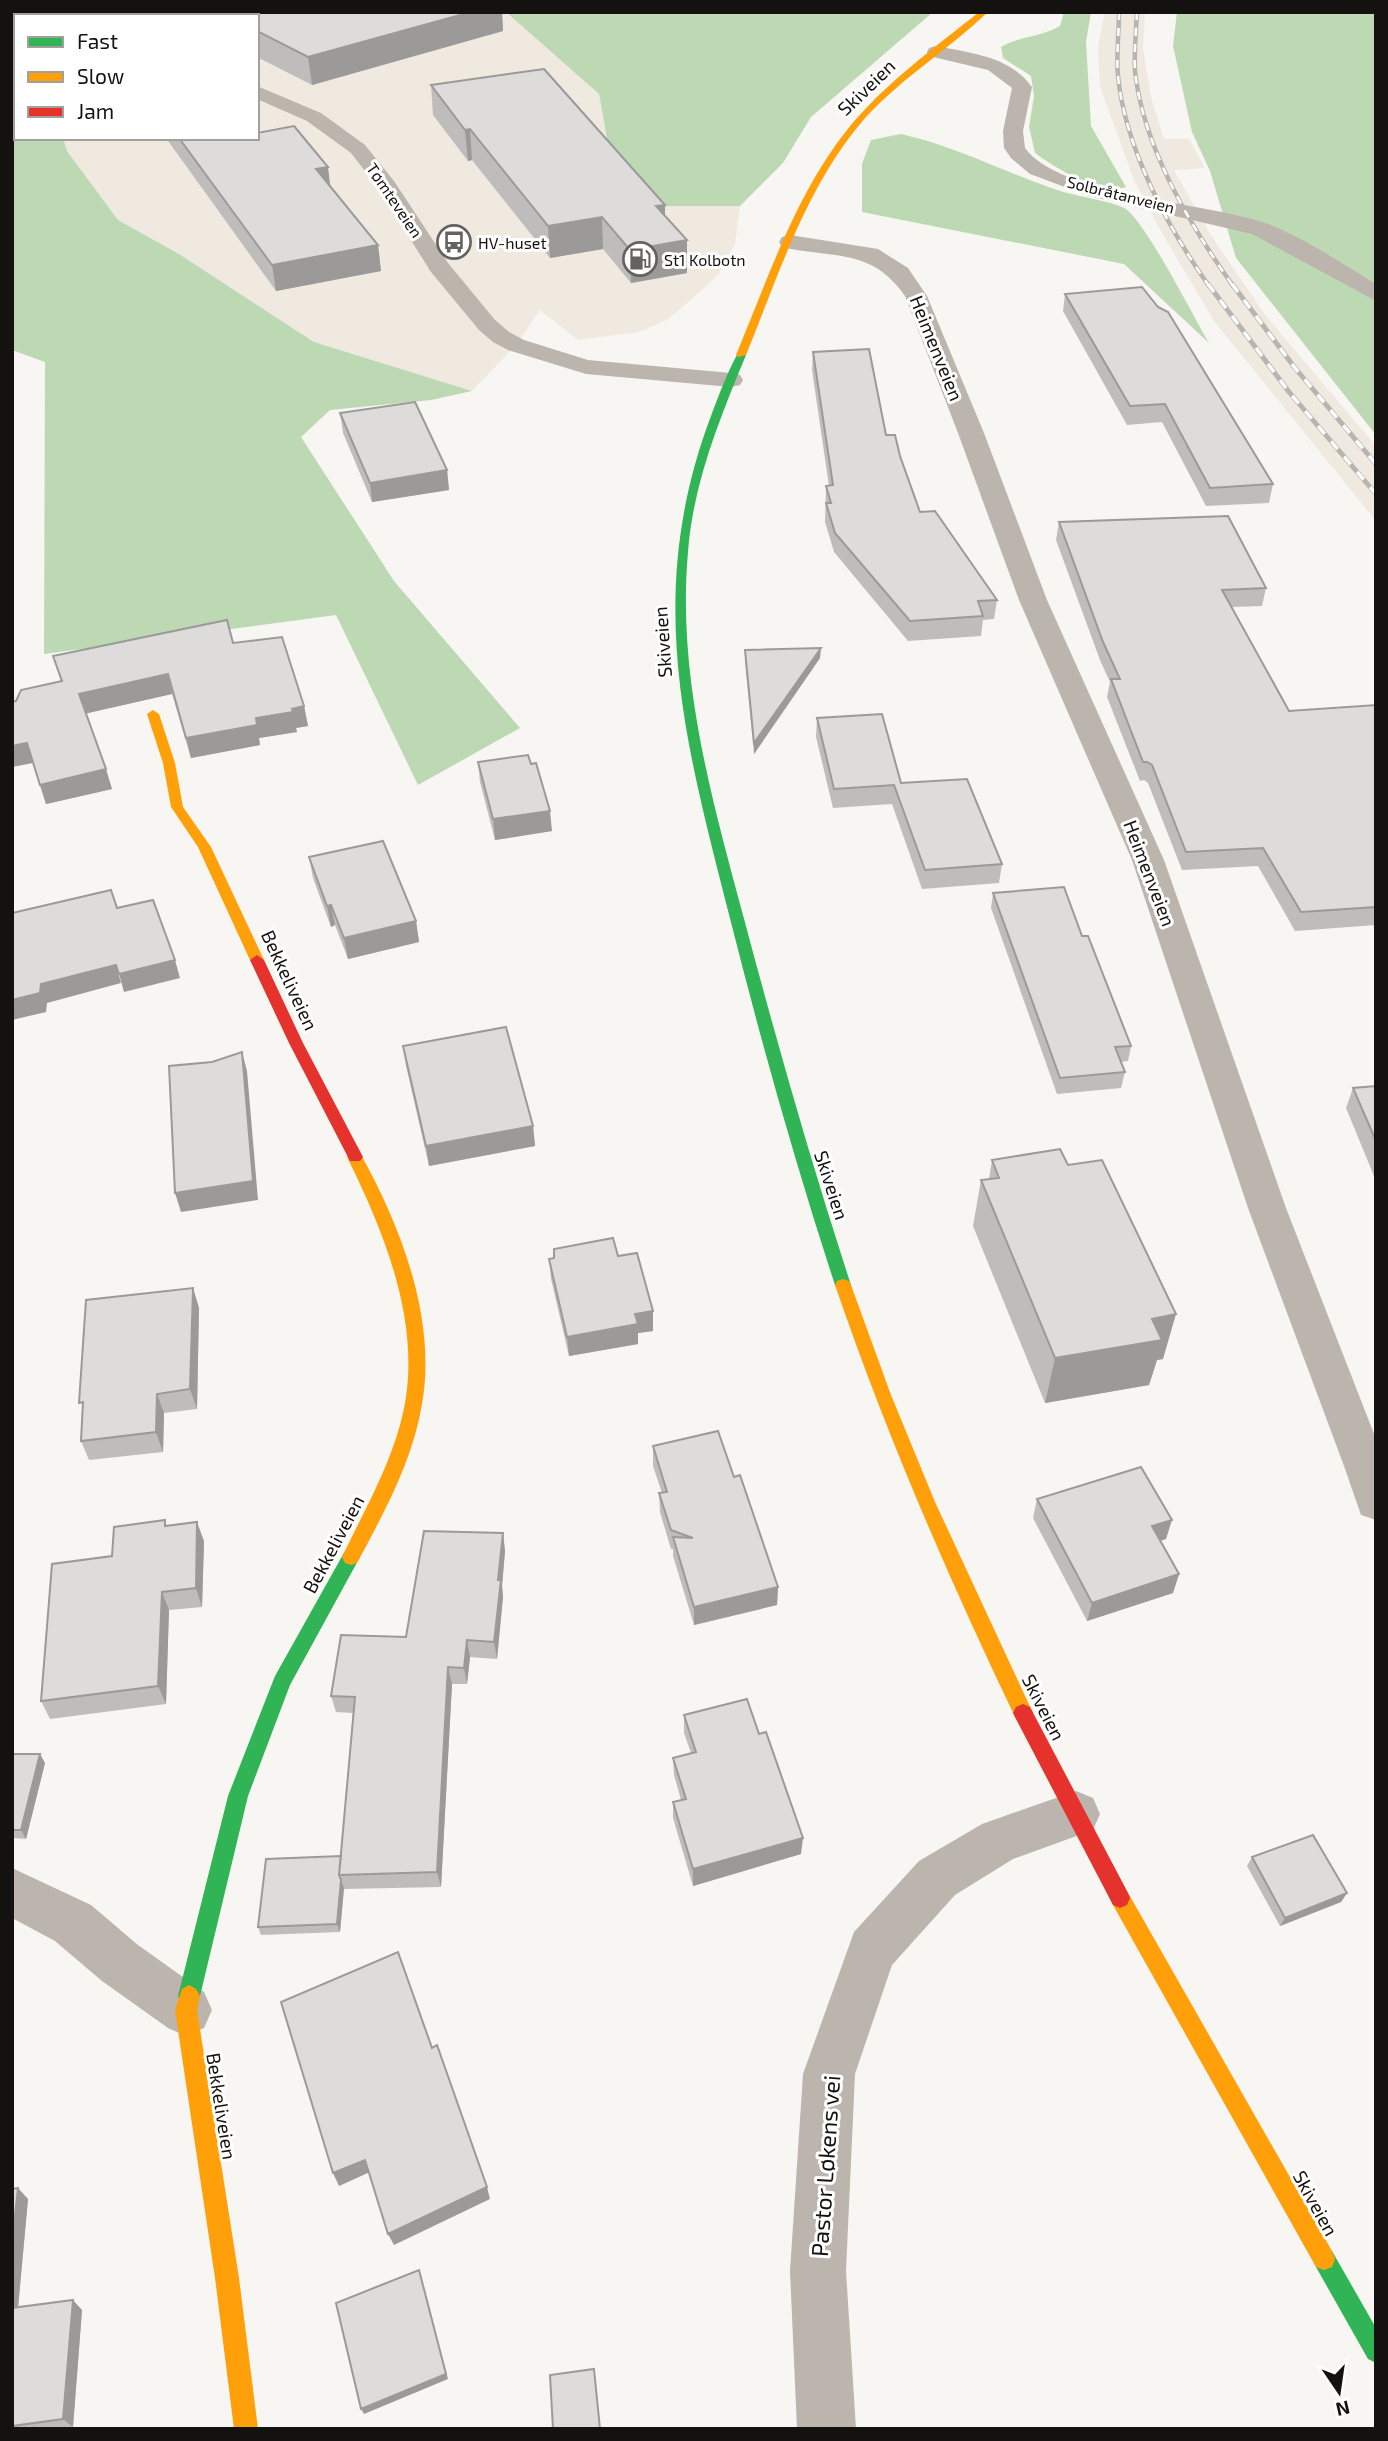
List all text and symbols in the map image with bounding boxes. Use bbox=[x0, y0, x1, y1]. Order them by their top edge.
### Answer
legend bbox=[14, 14, 259, 140]
text: Fast bbox=[77, 28, 118, 53]
street label: Skiveien bbox=[832, 54, 900, 120]
text: Slow bbox=[77, 63, 124, 88]
text: Jam bbox=[77, 98, 114, 123]
street label: Tømteveien bbox=[363, 159, 427, 241]
street label: Solbråtanveien bbox=[1065, 171, 1177, 217]
bus stop icon: HV-huset bbox=[435, 223, 473, 261]
place label: HV-huset bbox=[478, 233, 546, 252]
fuel station icon: St1 Kolbotn bbox=[621, 240, 659, 278]
place label: St1 Kolbotn bbox=[664, 250, 746, 269]
street label: Heimenveien bbox=[905, 292, 969, 404]
street label: Skiveien bbox=[648, 606, 676, 678]
street label: Heimenveien bbox=[1119, 817, 1181, 929]
street label: Bekkeliveien bbox=[257, 926, 323, 1034]
street label: Skiveien bbox=[810, 1148, 854, 1222]
street label: Bekkeliveien bbox=[298, 1491, 368, 1597]
street label: Skiveien bbox=[1018, 1670, 1070, 1744]
street label: Bekkeliveien bbox=[202, 2051, 242, 2161]
street label: Pastor Løkens vei bbox=[805, 2074, 845, 2258]
street label: Skiveien bbox=[1289, 2166, 1343, 2240]
north arrow bbox=[1304, 2357, 1374, 2427]
text: N bbox=[1334, 2396, 1352, 2422]

